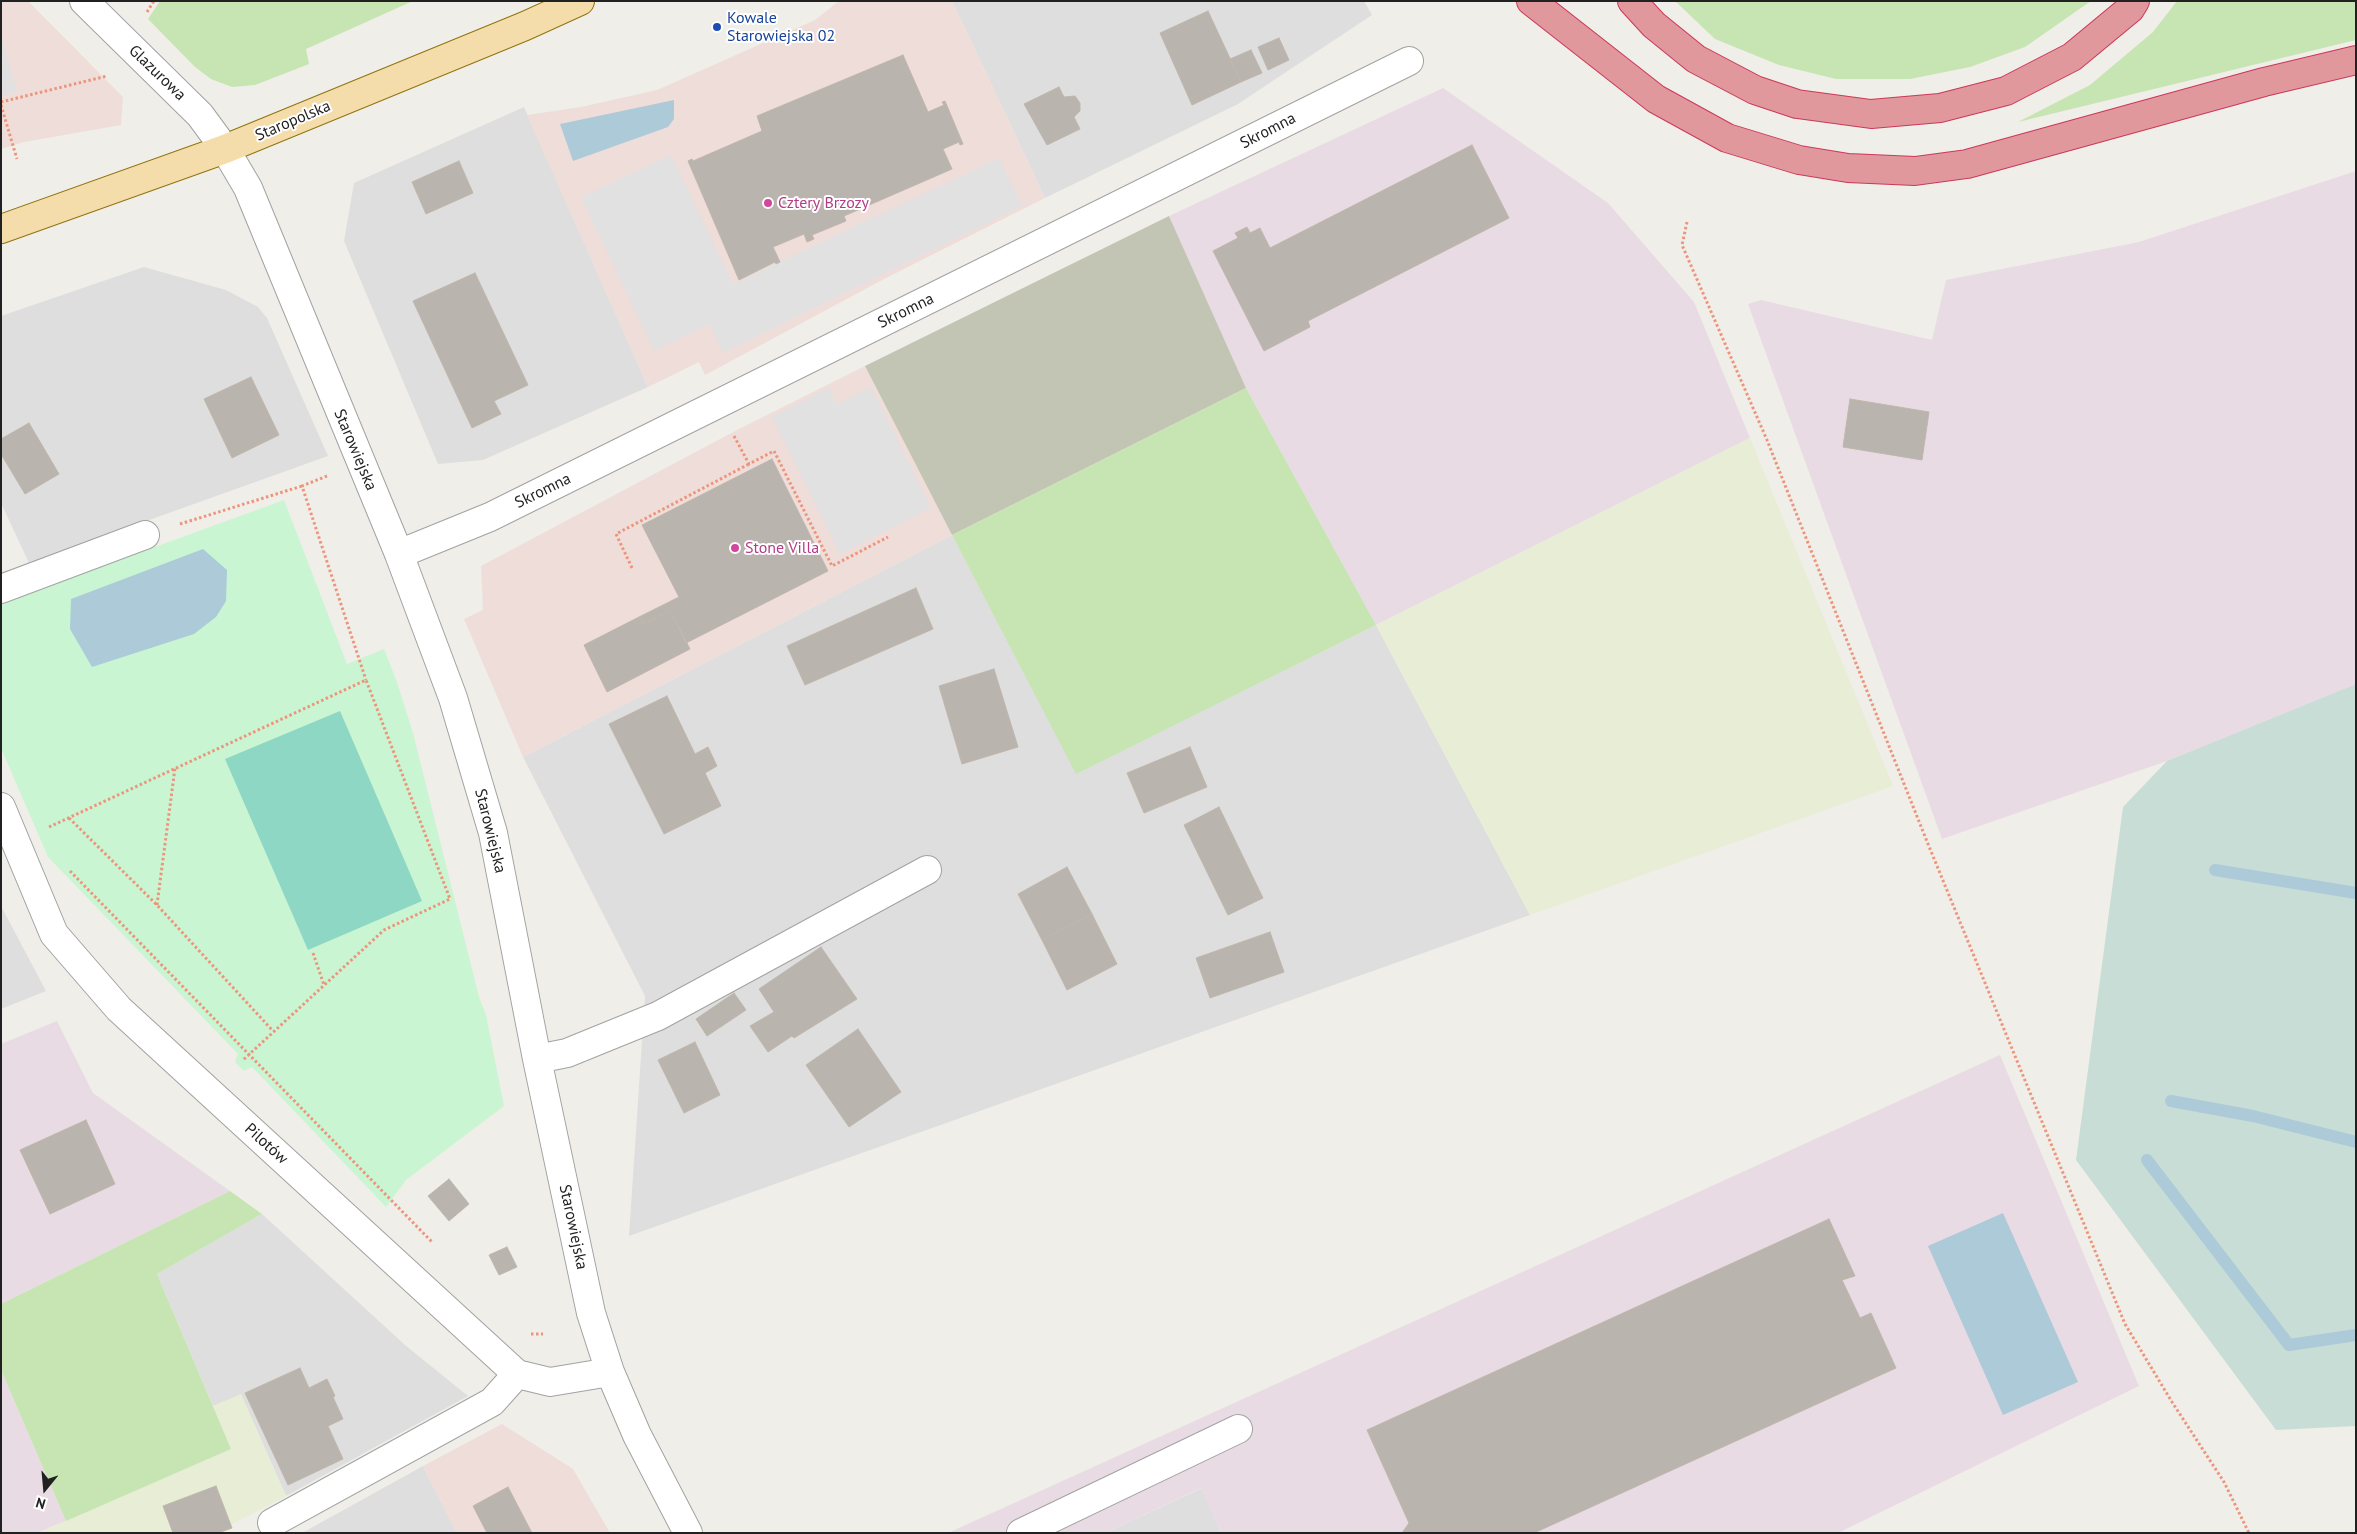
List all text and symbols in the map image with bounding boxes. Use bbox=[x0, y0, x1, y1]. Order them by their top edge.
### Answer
place label: Kowale Starowiejska 02 bbox=[727, 8, 835, 46]
marker: Kowale Starowiejska 02 bbox=[711, 21, 723, 33]
street label: Glazurowa bbox=[125, 41, 189, 105]
street label: Staropolska bbox=[252, 97, 334, 145]
street label: Skromna bbox=[1237, 109, 1299, 153]
place label: Cztery Brzozy bbox=[778, 193, 869, 213]
marker: Cztery Brzozy bbox=[762, 197, 774, 209]
street label: Skromna bbox=[875, 289, 937, 333]
street label: Starowiejska bbox=[329, 406, 381, 494]
street label: Skromna bbox=[512, 469, 574, 513]
place label: Stone Villa bbox=[745, 538, 819, 558]
marker: Stone Villa bbox=[729, 542, 741, 554]
street label: Starowiejska bbox=[470, 787, 510, 875]
street label: Pilotów bbox=[240, 1120, 292, 1168]
street label: Starowiejska bbox=[555, 1183, 591, 1271]
north arrow bbox=[20, 1464, 70, 1514]
text: N bbox=[34, 1493, 48, 1513]

